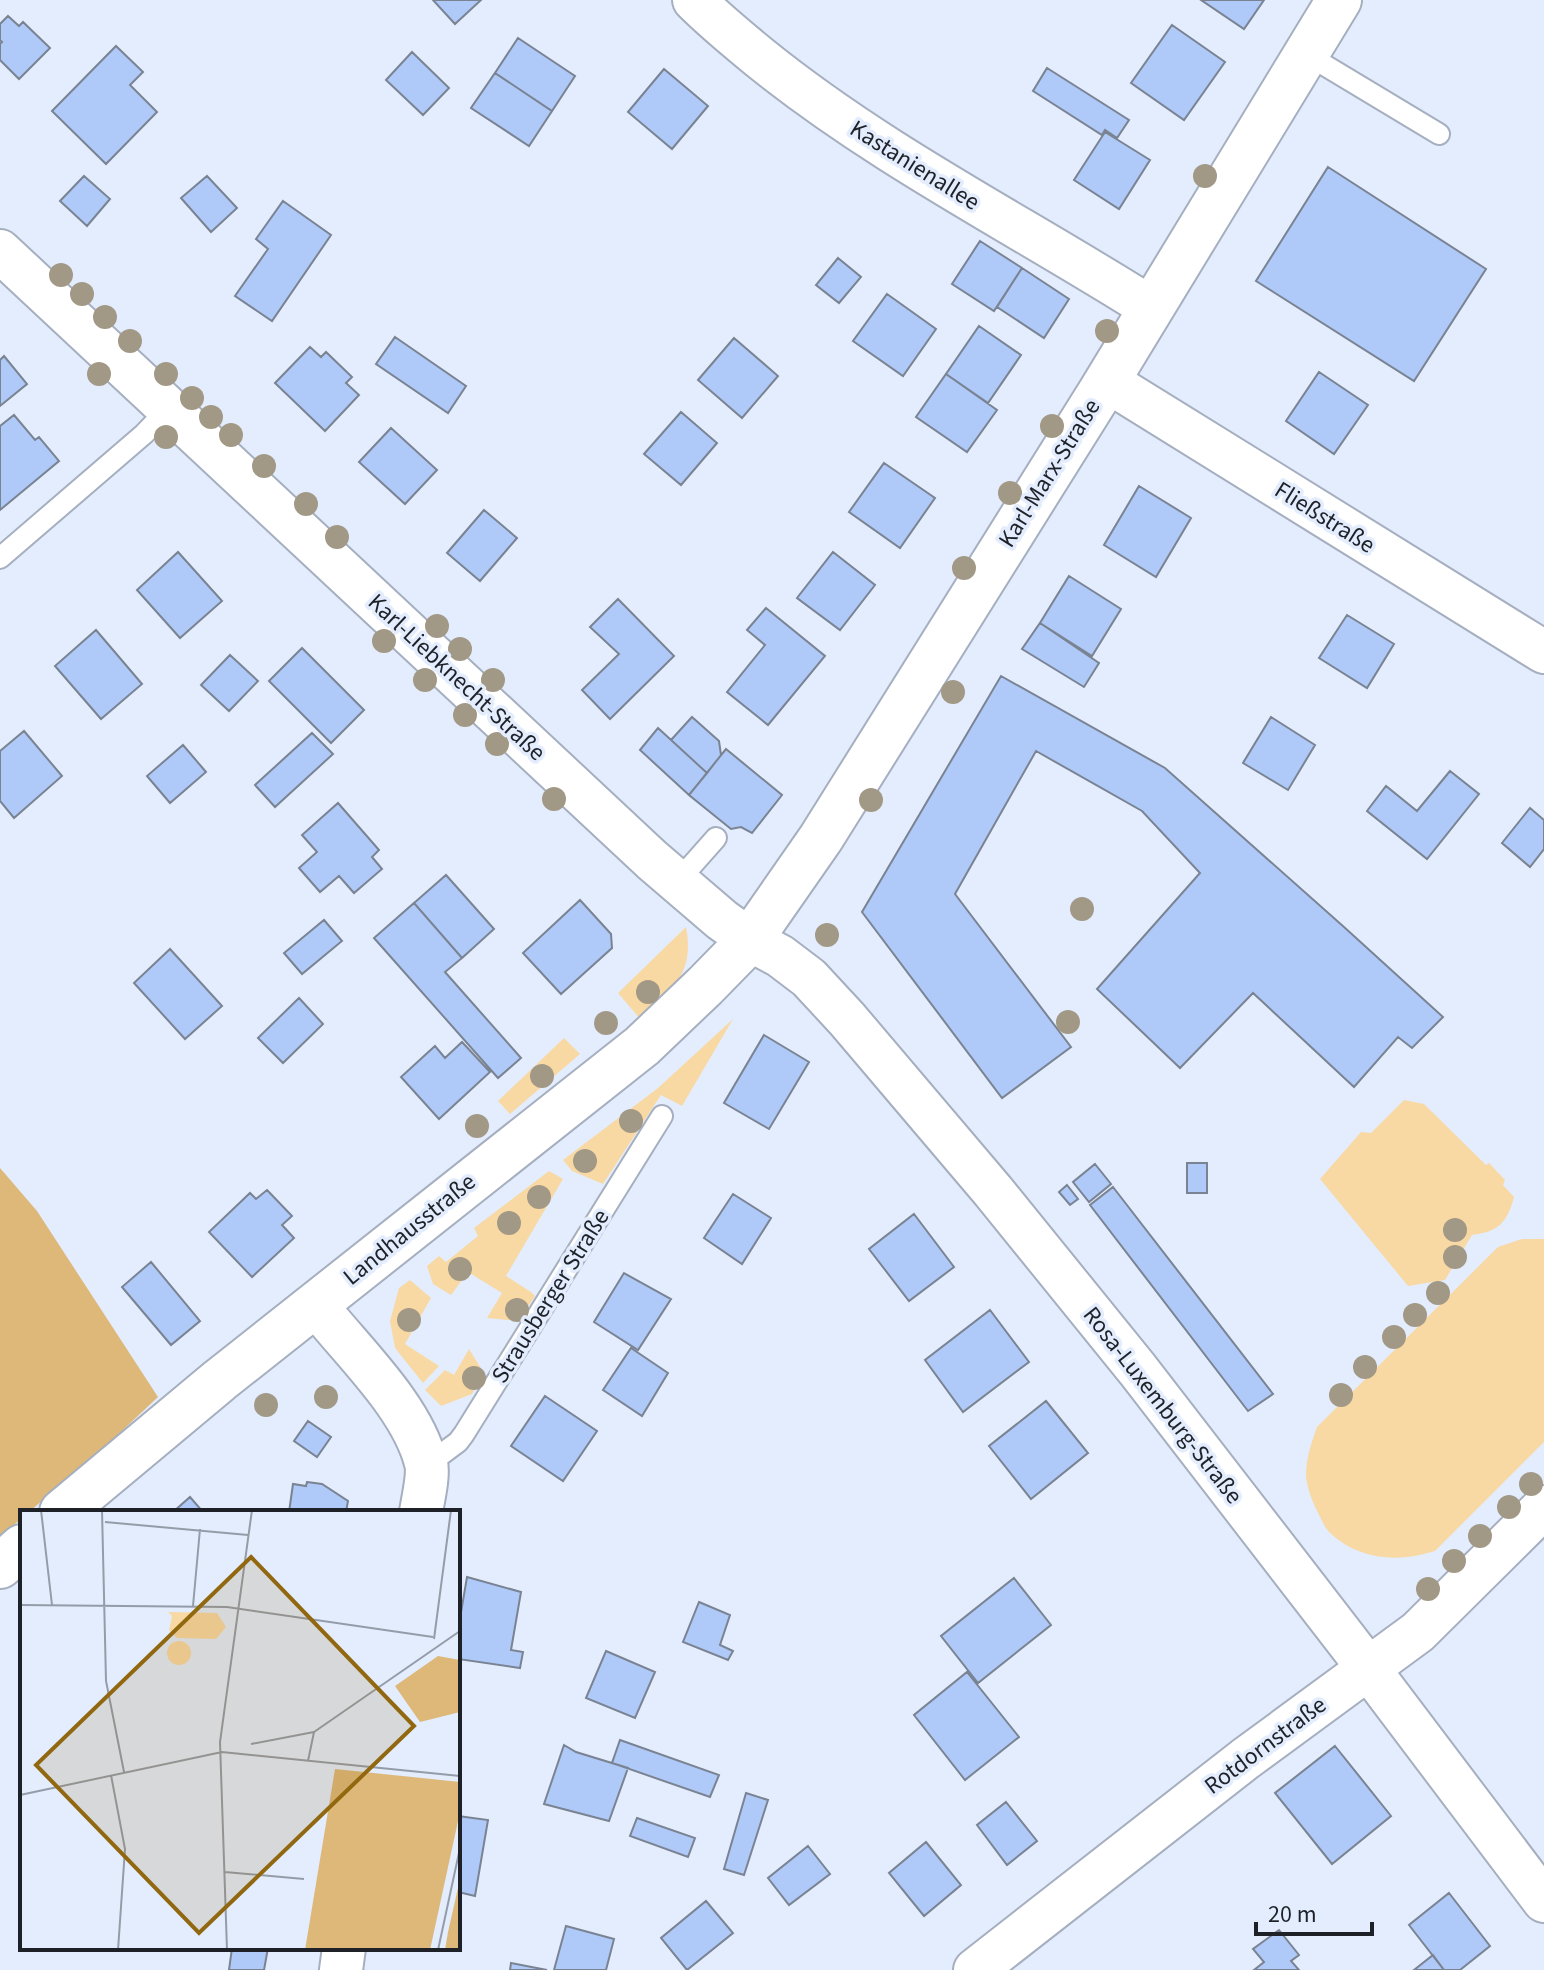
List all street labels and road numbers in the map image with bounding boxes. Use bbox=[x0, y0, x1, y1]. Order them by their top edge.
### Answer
street label: Kastanienallee bbox=[843, 112, 987, 219]
street label: Karl-Marx-Straße bbox=[990, 392, 1109, 554]
street label: Fließstraße bbox=[1268, 473, 1382, 562]
street label: Karl-Liebknecht-Straße bbox=[360, 585, 553, 769]
street label: Landhausstraße bbox=[335, 1165, 483, 1294]
street label: Strausberger Straße bbox=[483, 1202, 618, 1390]
street label: Rosa-Luxemburg-Straße bbox=[1074, 1299, 1251, 1511]
street label: Rotdornstraße bbox=[1197, 1688, 1334, 1803]

